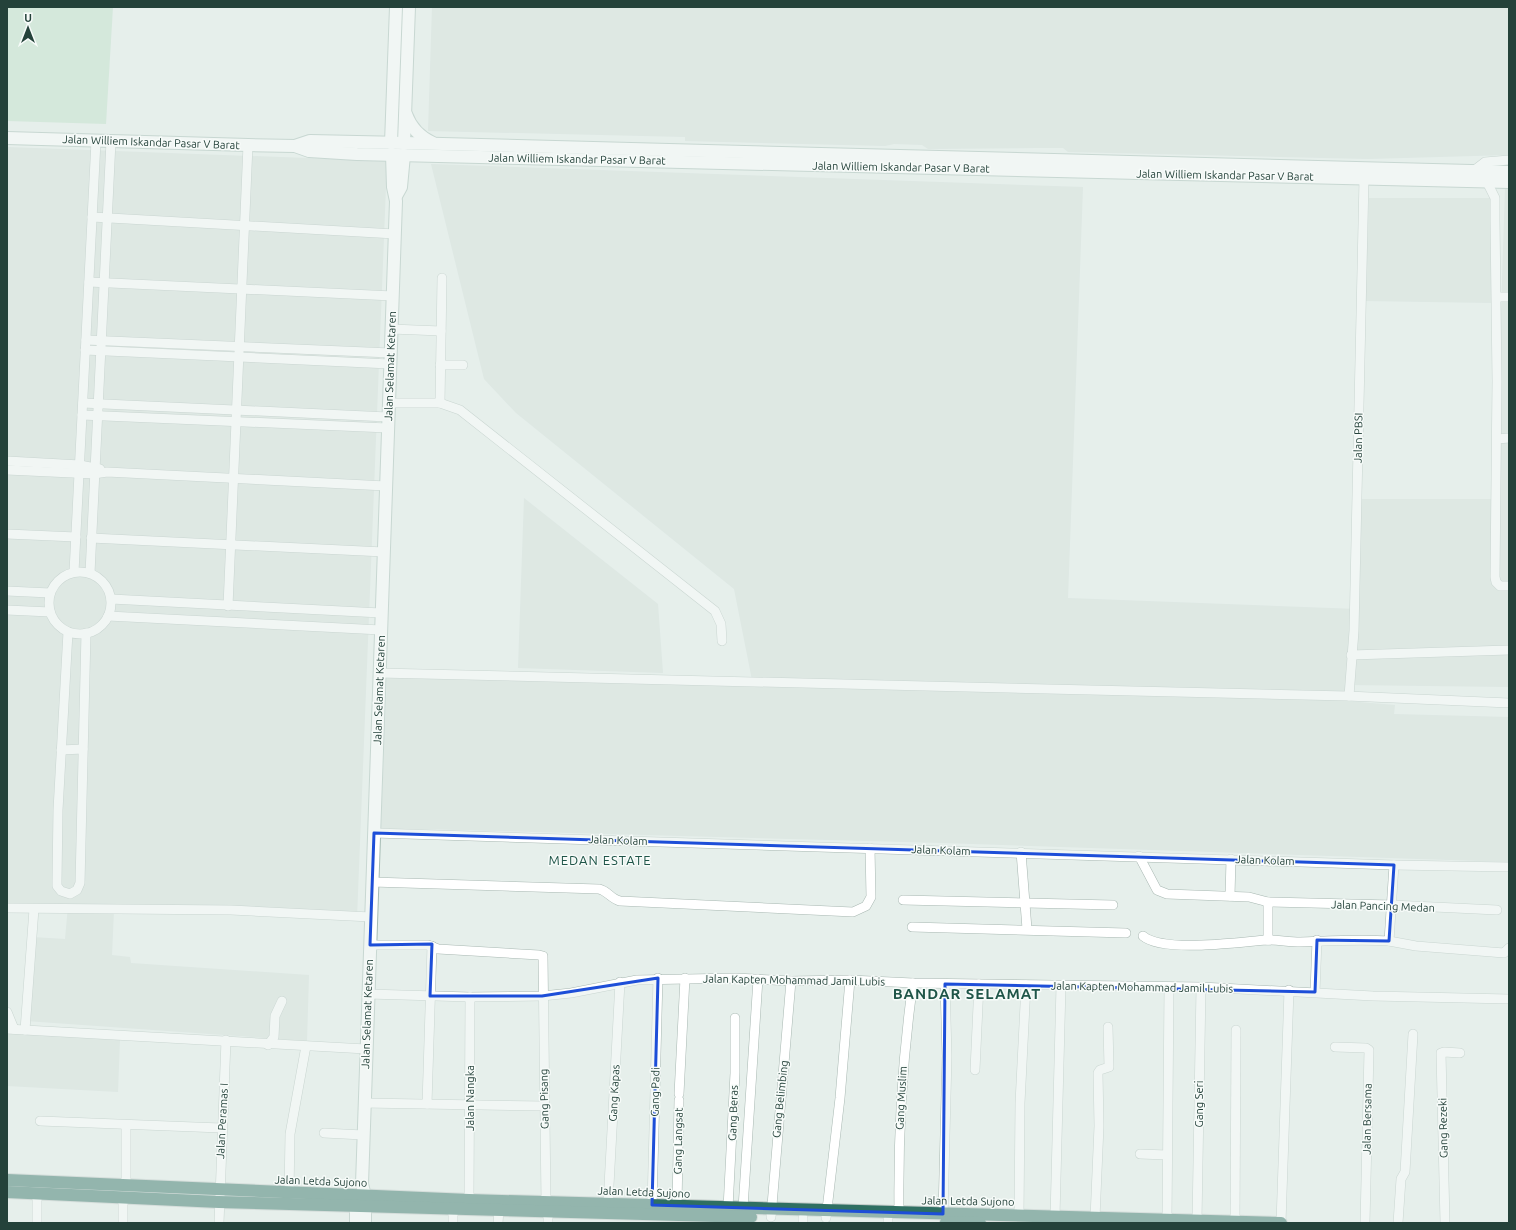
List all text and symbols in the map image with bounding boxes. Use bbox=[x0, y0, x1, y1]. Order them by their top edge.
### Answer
north arrow bbox=[8, 8, 48, 48]
text: U bbox=[24, 12, 32, 24]
street label: Jalan Williem Iskandar Pasar V Barat bbox=[62, 133, 241, 151]
street label: Jalan Williem Iskandar Pasar V Barat bbox=[488, 151, 666, 167]
street label: Jalan Williem Iskandar Pasar V Barat bbox=[812, 159, 990, 175]
street label: Jalan Williem Iskandar Pasar V Barat bbox=[1136, 167, 1314, 183]
street label: Jalan Selamat Ketaren bbox=[382, 311, 398, 421]
street label: Jalan PBSI bbox=[1352, 413, 1364, 463]
street label: Jalan Selamat Ketaren bbox=[371, 635, 387, 745]
street label: Jalan Kolam bbox=[588, 833, 648, 847]
street label: Jalan Kolam bbox=[911, 843, 971, 857]
district label: MEDAN ESTATE bbox=[548, 853, 652, 867]
street label: Jalan Kolam bbox=[1235, 853, 1295, 867]
street label: Jalan Pancing Medan bbox=[1331, 898, 1435, 914]
street label: Jalan Selamat Ketaren bbox=[359, 959, 375, 1069]
street label: Jalan Kapten Mohammad Jamil Lubis bbox=[703, 972, 885, 988]
street label: Jalan Kapten Mohammad Jamil Lubis bbox=[1051, 979, 1233, 995]
district label: BANDAR SELAMAT bbox=[893, 985, 1041, 1002]
street label: Gang Belimbing bbox=[770, 1060, 790, 1138]
street label: Gang Kapas bbox=[607, 1064, 622, 1122]
street label: Jalan Nangka bbox=[464, 1065, 476, 1131]
street label: Gang Muslim bbox=[893, 1066, 909, 1130]
street label: Gang Padi bbox=[649, 1067, 661, 1117]
street label: Gang Pisang bbox=[537, 1069, 551, 1129]
street label: Gang Seri bbox=[1193, 1081, 1205, 1127]
street label: Jalan Peramas I bbox=[214, 1083, 230, 1159]
street label: Jalan Bersama bbox=[1360, 1083, 1374, 1155]
street label: Gang Beras bbox=[726, 1085, 740, 1141]
street label: Gang Rezeki bbox=[1436, 1098, 1450, 1158]
street label: Gang Langsat bbox=[671, 1107, 685, 1174]
street label: Jalan Letda Sujono bbox=[274, 1173, 368, 1189]
street label: Jalan Letda Sujono bbox=[597, 1184, 691, 1200]
street label: Jalan Letda Sujono bbox=[921, 1194, 1015, 1208]

